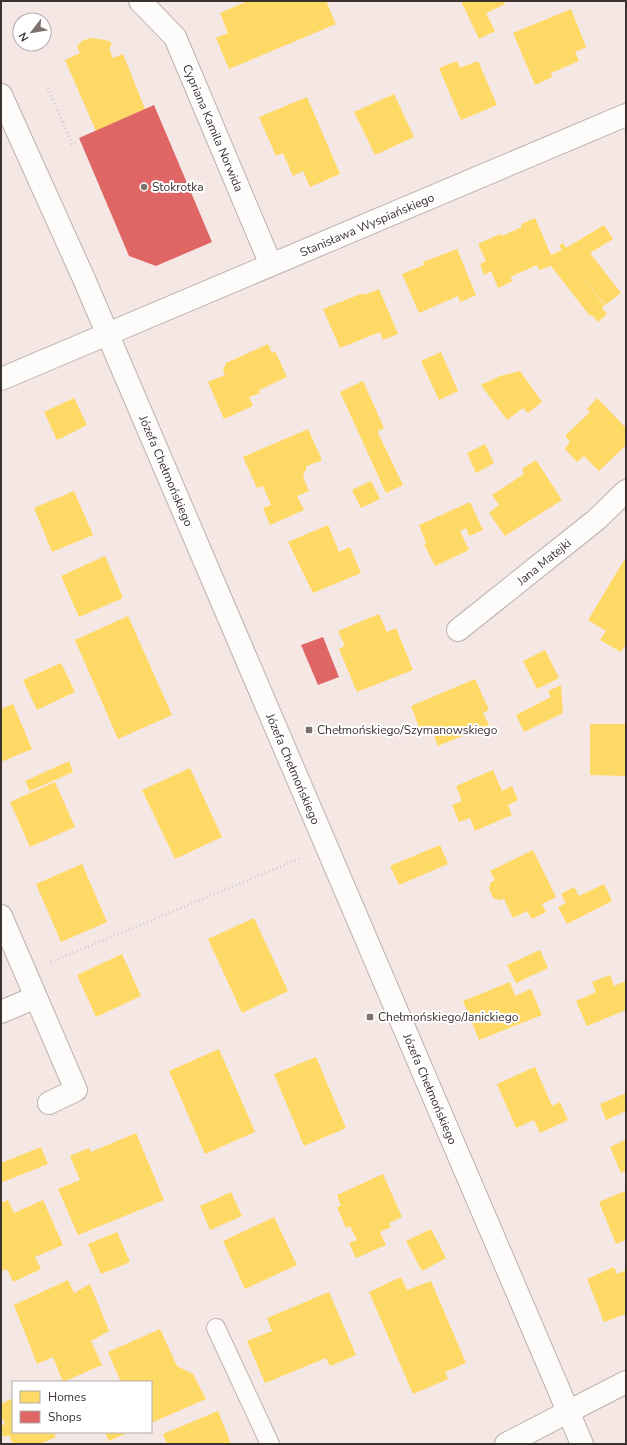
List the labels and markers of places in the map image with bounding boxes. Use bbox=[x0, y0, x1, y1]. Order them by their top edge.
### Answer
place label: Stokrotka bbox=[152, 179, 204, 195]
marker: Stokrotka bbox=[139, 182, 149, 192]
place label: Chełmońskiego/Szymanowskiego bbox=[317, 722, 498, 738]
marker: Chełmońskiego/Szymanowskiego bbox=[304, 725, 314, 735]
place label: Chełmońskiego/Janickiego bbox=[378, 1009, 519, 1025]
marker: Chełmońskiego/Janickiego bbox=[365, 1012, 375, 1022]

